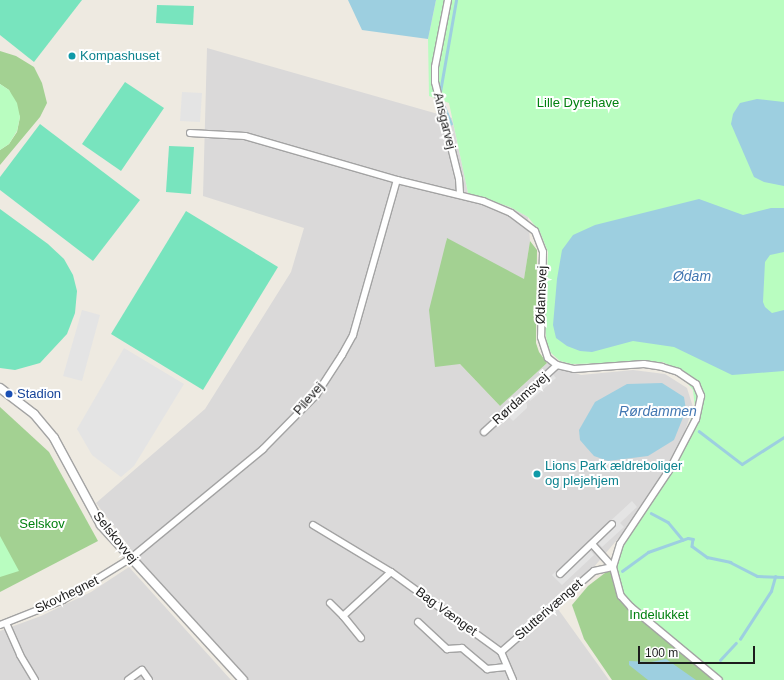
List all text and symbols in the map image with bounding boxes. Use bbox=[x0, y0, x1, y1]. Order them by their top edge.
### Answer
place label: Kompashuset bbox=[80, 48, 159, 64]
marker: Kompashuset bbox=[67, 51, 77, 61]
street label: Ansgarvej bbox=[429, 91, 459, 151]
park label: Lille Dyrehave bbox=[537, 95, 619, 111]
street label: Ødamsvej bbox=[533, 265, 551, 325]
water label: Ødam bbox=[673, 268, 711, 284]
street label: Rørdamsvej bbox=[490, 370, 552, 428]
street label: Pilevej bbox=[291, 379, 327, 419]
place label: Stadion bbox=[17, 386, 61, 402]
marker: Stadion bbox=[4, 389, 14, 399]
water label: Rørdammen bbox=[619, 403, 697, 419]
place label: Lions Park ældreboliger og plejehjem bbox=[545, 459, 682, 490]
marker: Lions Park ældreboliger og plejehjem bbox=[532, 469, 542, 479]
street label: Selskovvej bbox=[89, 509, 141, 567]
park label: Selskov bbox=[19, 516, 65, 532]
street label: Skovhegnet bbox=[33, 573, 101, 617]
street label: Stutterivænget bbox=[512, 576, 586, 644]
street label: Bag Vænget bbox=[412, 584, 480, 640]
park label: Indelukket bbox=[629, 607, 689, 623]
scale bar bbox=[640, 638, 757, 664]
text: 100 m bbox=[645, 646, 678, 660]

